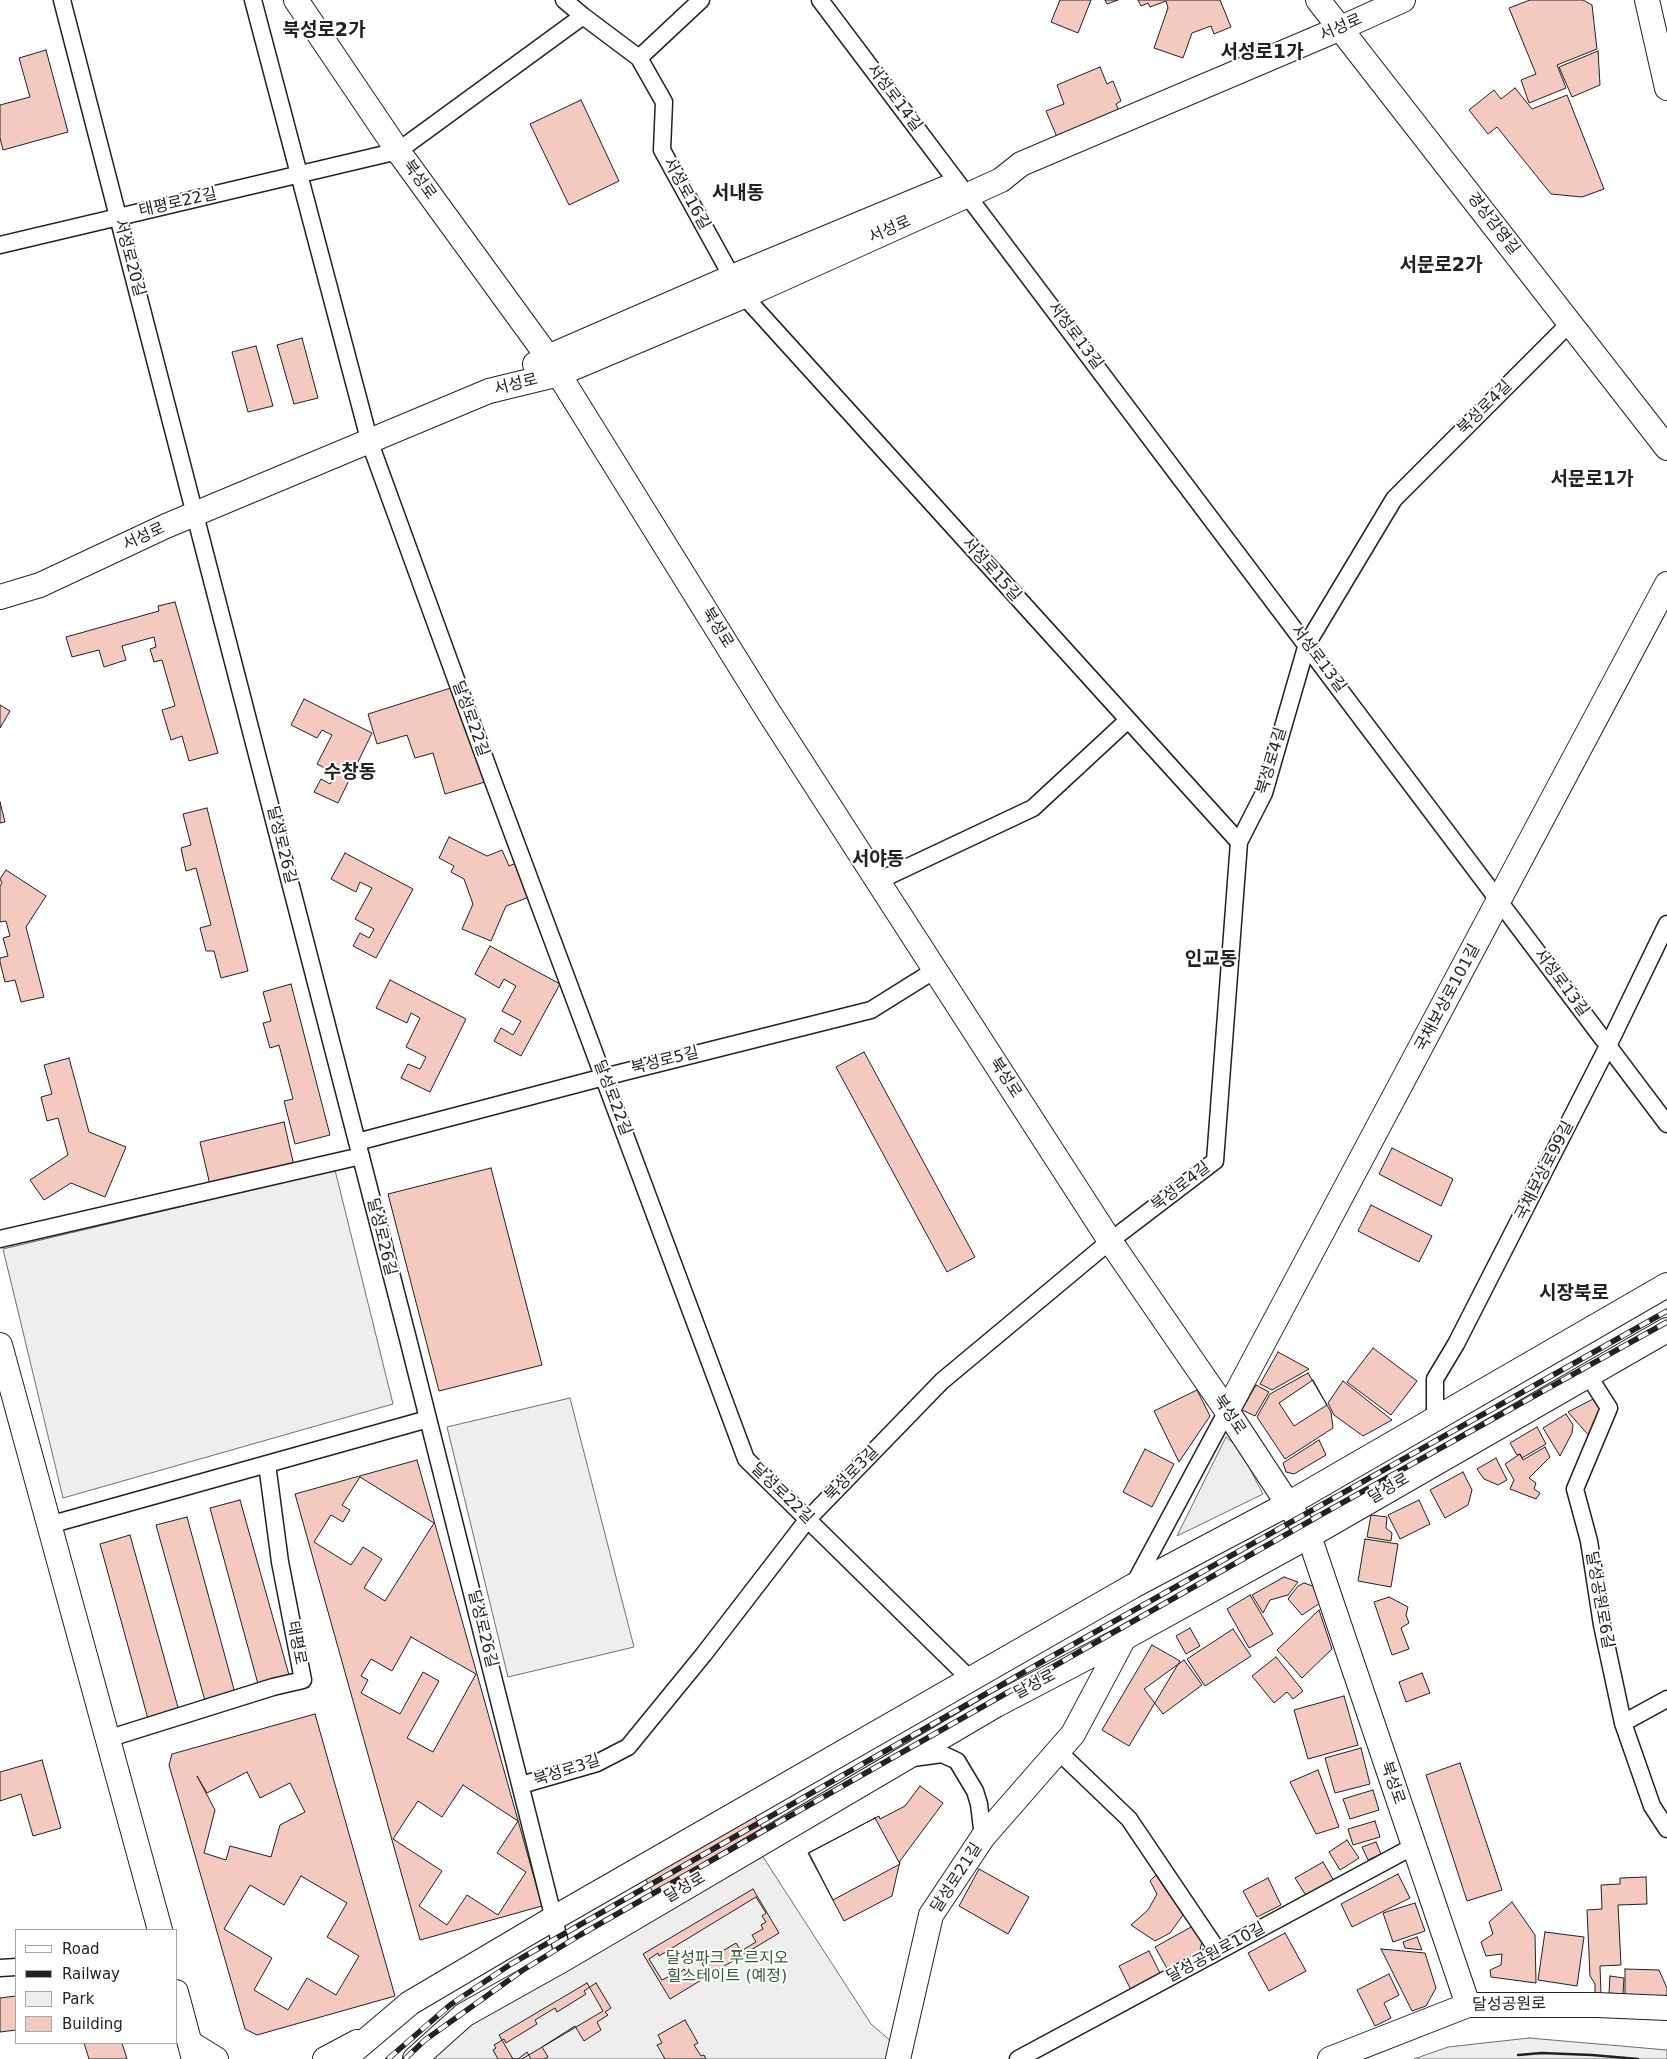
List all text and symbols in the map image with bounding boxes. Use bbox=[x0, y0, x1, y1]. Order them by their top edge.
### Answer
street label: 서성로 bbox=[1317, 10, 1365, 46]
district label: 북성로2가 bbox=[282, 20, 366, 42]
district label: 서성로1가 bbox=[1220, 42, 1304, 64]
street label: 서성로14길 bbox=[862, 61, 926, 135]
street label: 서성로16길 bbox=[658, 155, 714, 233]
street label: 북성로 bbox=[398, 156, 440, 204]
district label: 서내동 bbox=[712, 183, 764, 205]
street label: 태평로22길 bbox=[137, 185, 219, 221]
street label: 경상감영길 bbox=[1463, 189, 1523, 259]
street label: 서성로 bbox=[866, 212, 914, 248]
street label: 서성로20길 bbox=[109, 217, 149, 299]
district label: 서문로2가 bbox=[1399, 255, 1483, 277]
street label: 서성로13길 bbox=[1043, 299, 1107, 373]
street label: 서성로 bbox=[492, 370, 540, 400]
street label: 북성로4길 bbox=[1454, 377, 1516, 439]
district label: 서문로1가 bbox=[1550, 469, 1634, 491]
street label: 서성로 bbox=[120, 519, 168, 555]
street label: 서성로15길 bbox=[957, 534, 1025, 606]
street label: 북성로 bbox=[697, 604, 737, 652]
street label: 서성로13길 bbox=[1286, 622, 1350, 696]
street label: 달성로22길 bbox=[447, 678, 493, 760]
street label: 북성로4길 bbox=[1253, 725, 1291, 797]
district label: 수창동 bbox=[324, 762, 376, 784]
street label: 달성로26길 bbox=[262, 804, 300, 886]
district label: 서야동 bbox=[852, 849, 904, 871]
street label: 국채보상로101길 bbox=[1412, 941, 1484, 1055]
street label: 서성로13길 bbox=[1529, 946, 1593, 1020]
district label: 인교동 bbox=[1185, 949, 1237, 971]
street label: 북성로5길 bbox=[629, 1043, 701, 1079]
street label: 북성로 bbox=[985, 1054, 1025, 1102]
street label: 달성로22길 bbox=[589, 1058, 635, 1138]
street label: 국채보상로99길 bbox=[1512, 1118, 1578, 1224]
street label: 북성로4길 bbox=[1148, 1158, 1214, 1216]
street label: 달성로26길 bbox=[362, 1196, 400, 1278]
district label: 시장북로 bbox=[1539, 1283, 1609, 1305]
street label: 북성로 bbox=[1209, 1391, 1249, 1439]
street label: 북성로3길 bbox=[821, 1442, 883, 1506]
street label: 달성로22길 bbox=[747, 1460, 817, 1528]
street label: 달성로 bbox=[1365, 1470, 1413, 1508]
street label: 달성공원로6길 bbox=[1581, 1550, 1617, 1650]
street label: 달성로26길 bbox=[463, 1588, 501, 1670]
street label: 태평로 bbox=[282, 1619, 310, 1667]
street label: 달성로 bbox=[1011, 1666, 1059, 1704]
street label: 북성로3길 bbox=[531, 1751, 603, 1791]
street label: 북성로 bbox=[1376, 1759, 1408, 1807]
street label: 달성로21길 bbox=[927, 1840, 987, 1916]
street label: 달성로 bbox=[661, 1869, 709, 1907]
street label: 달성공원로10길 bbox=[1164, 1919, 1268, 1987]
legend bbox=[15, 1929, 178, 2044]
text: Road bbox=[62, 1940, 100, 1958]
park label: 달성파크 푸르지오 힐스테이트 (예정) bbox=[666, 1949, 788, 1987]
text: Railway bbox=[62, 1965, 120, 1983]
text: Park bbox=[62, 1990, 94, 2008]
street label: 달성공원로 bbox=[1472, 1995, 1546, 2015]
text: Building bbox=[62, 2015, 123, 2033]

